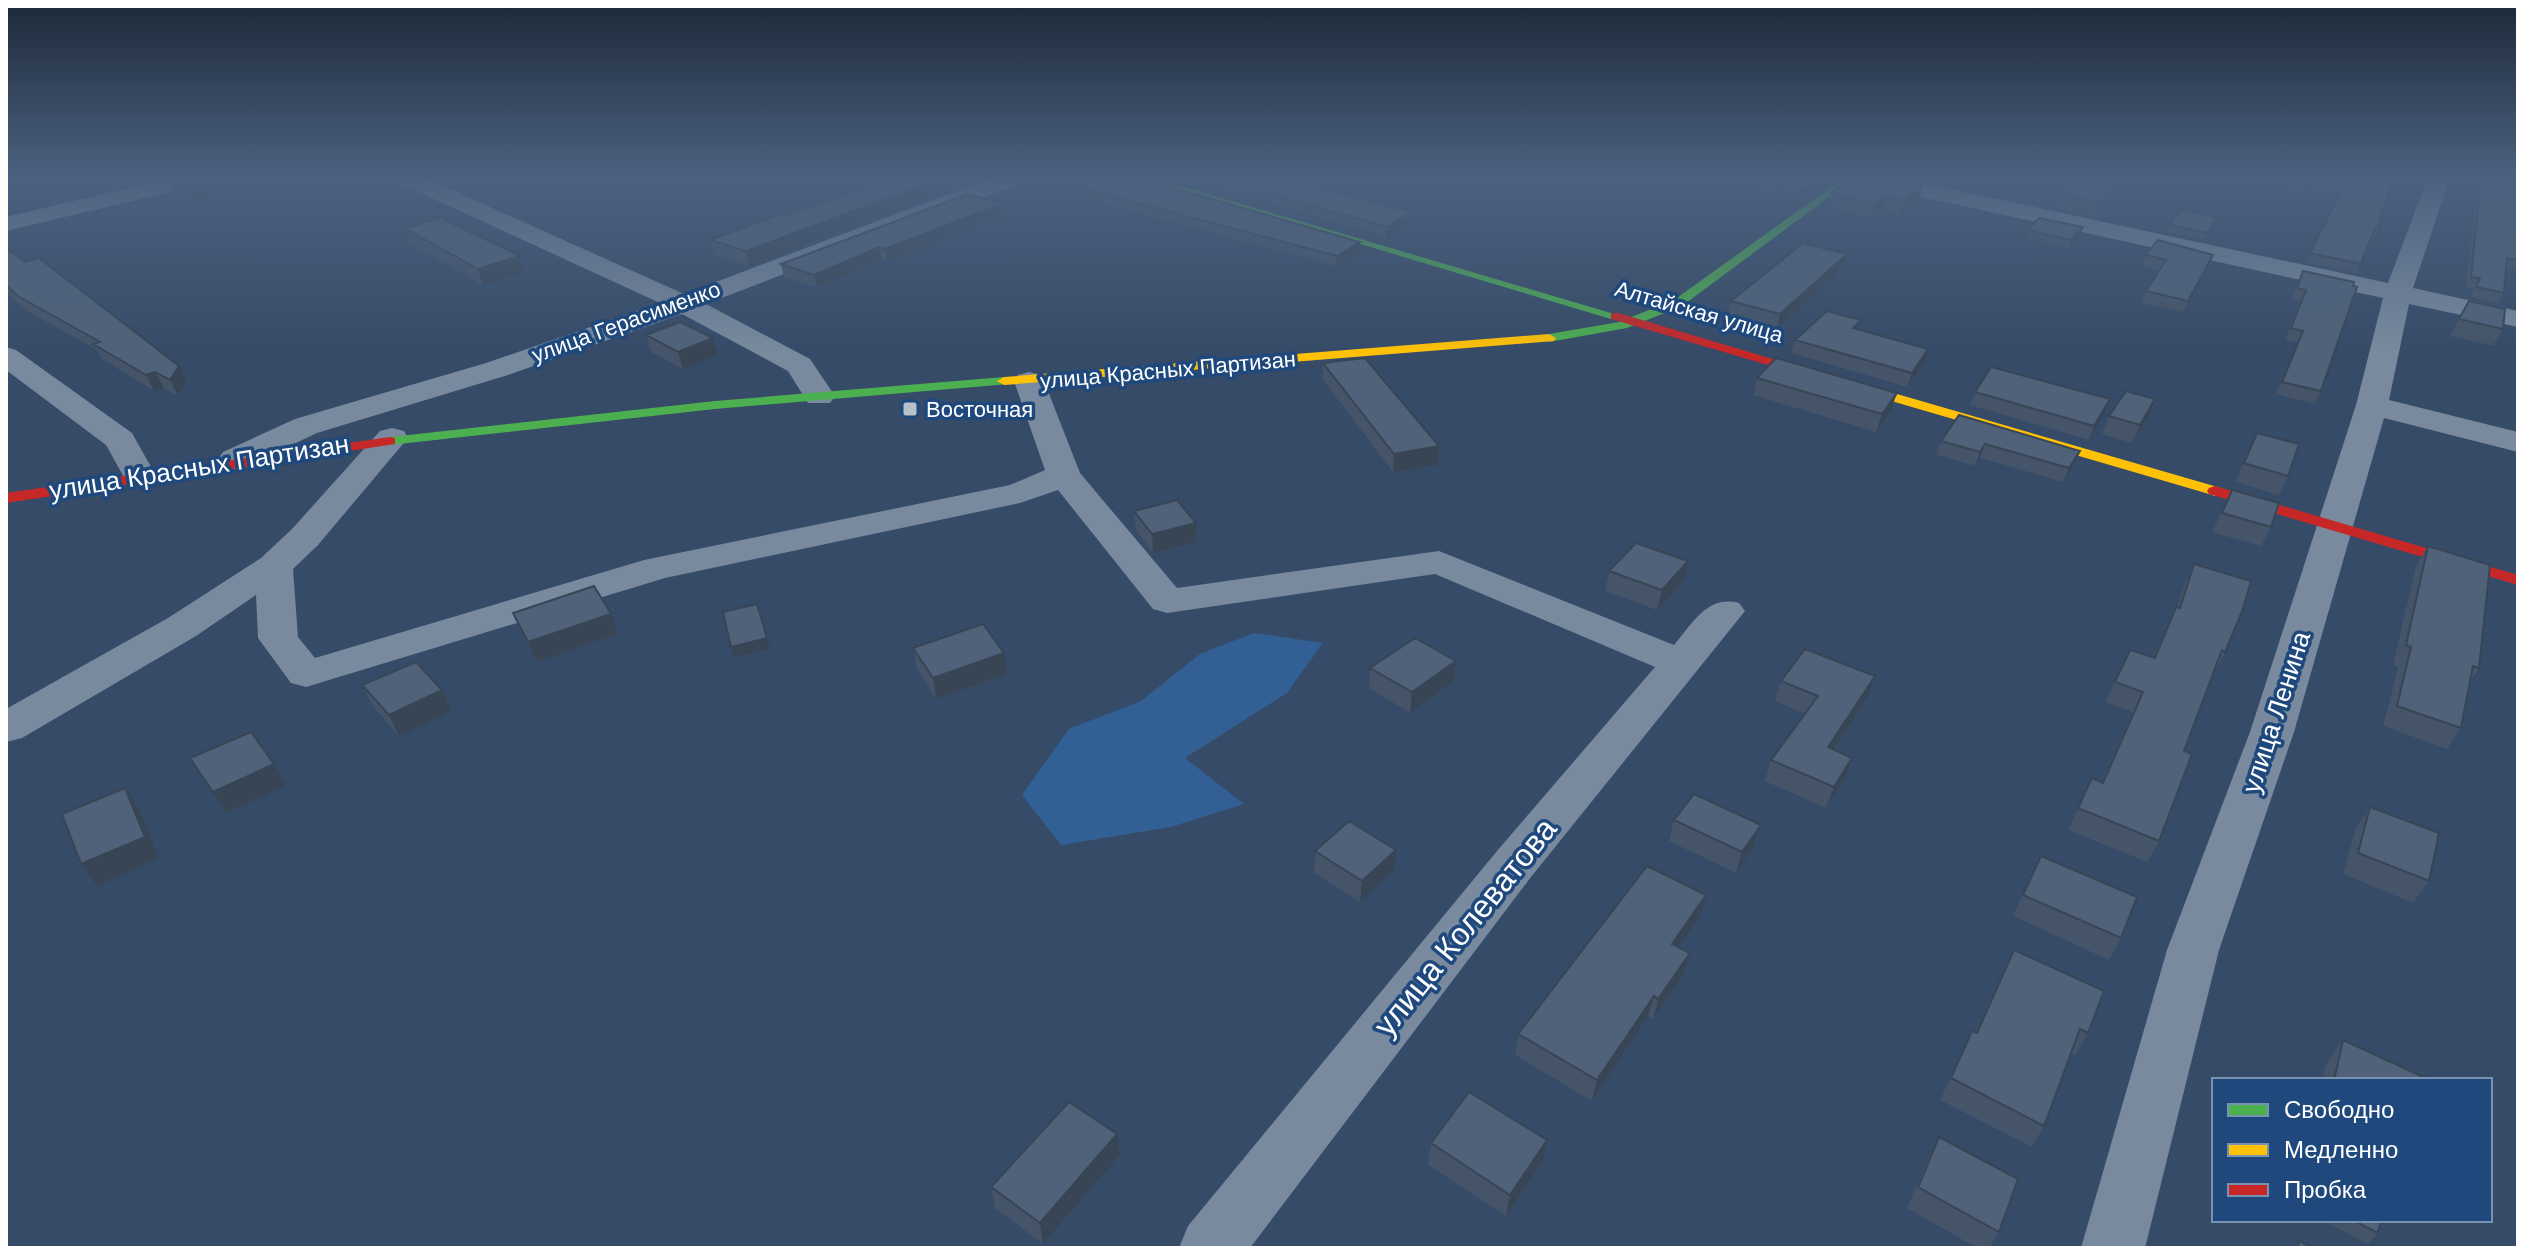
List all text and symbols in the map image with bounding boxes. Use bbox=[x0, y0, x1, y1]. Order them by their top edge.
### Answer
street label: улица Герасименко bbox=[528, 276, 724, 368]
street label: Алтайская улица bbox=[1612, 276, 1787, 348]
street label: улица Красных Партизан bbox=[1039, 346, 1297, 394]
place label: Восточная bbox=[926, 397, 1033, 422]
marker: Восточная bbox=[901, 400, 919, 418]
street label: улица Красных Партизан bbox=[47, 428, 351, 506]
street label: улица Ленина bbox=[2236, 627, 2316, 796]
street label: улица Колеватова bbox=[1366, 811, 1564, 1043]
legend bbox=[2212, 1078, 2492, 1222]
text: Свободно bbox=[2284, 1096, 2394, 1123]
text: Медленно bbox=[2284, 1136, 2398, 1163]
text: Пробка bbox=[2284, 1176, 2367, 1203]

